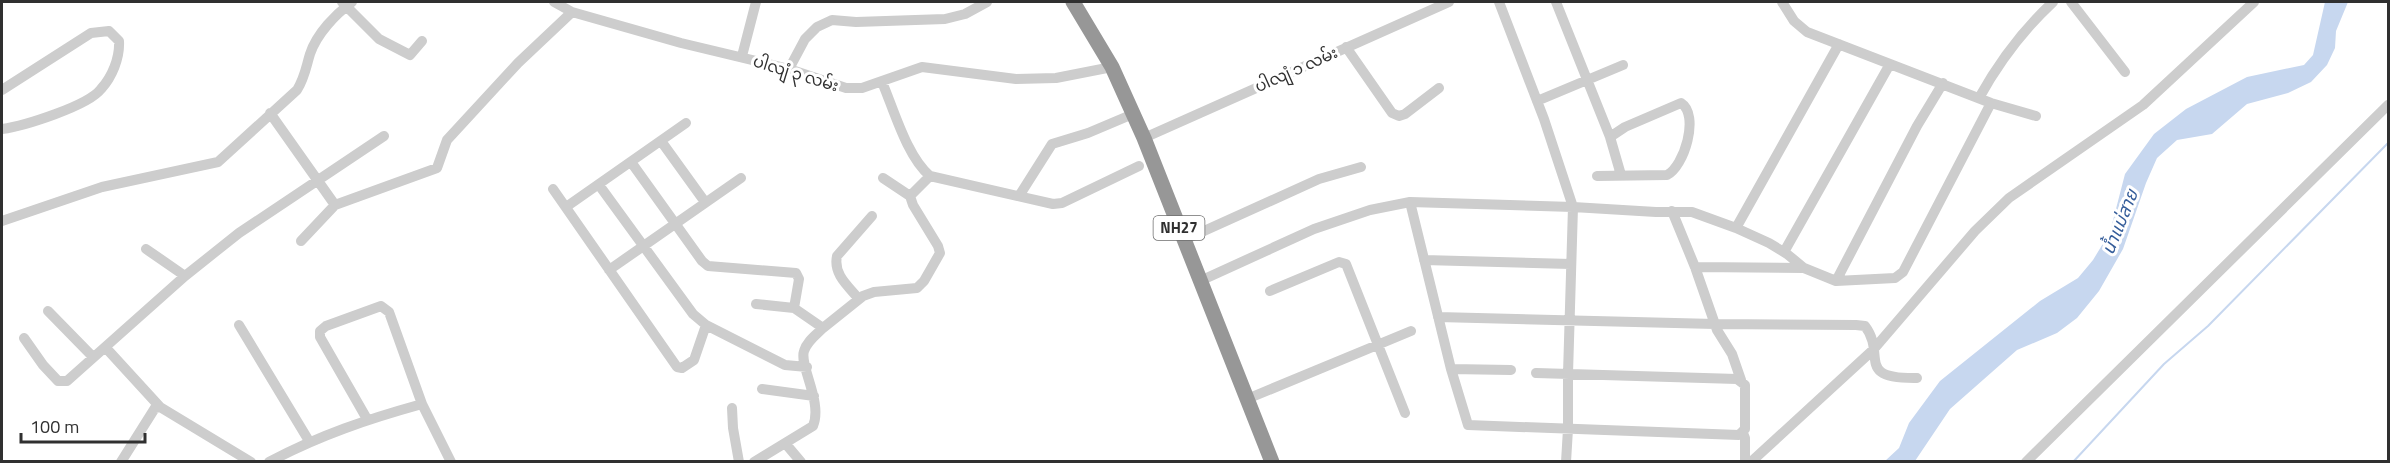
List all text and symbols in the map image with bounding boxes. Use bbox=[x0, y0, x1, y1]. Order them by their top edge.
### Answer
street label: ပါလျံ ၁ လမ်း bbox=[1251, 40, 1342, 100]
street label: ပါလျံ ၃ လမ်း bbox=[750, 49, 842, 99]
water label: น้ำแม่สาย bbox=[2094, 184, 2145, 258]
road number: NH27 bbox=[1154, 216, 1204, 240]
scale bar bbox=[21, 406, 146, 444]
text: 100 m bbox=[30, 413, 79, 440]

